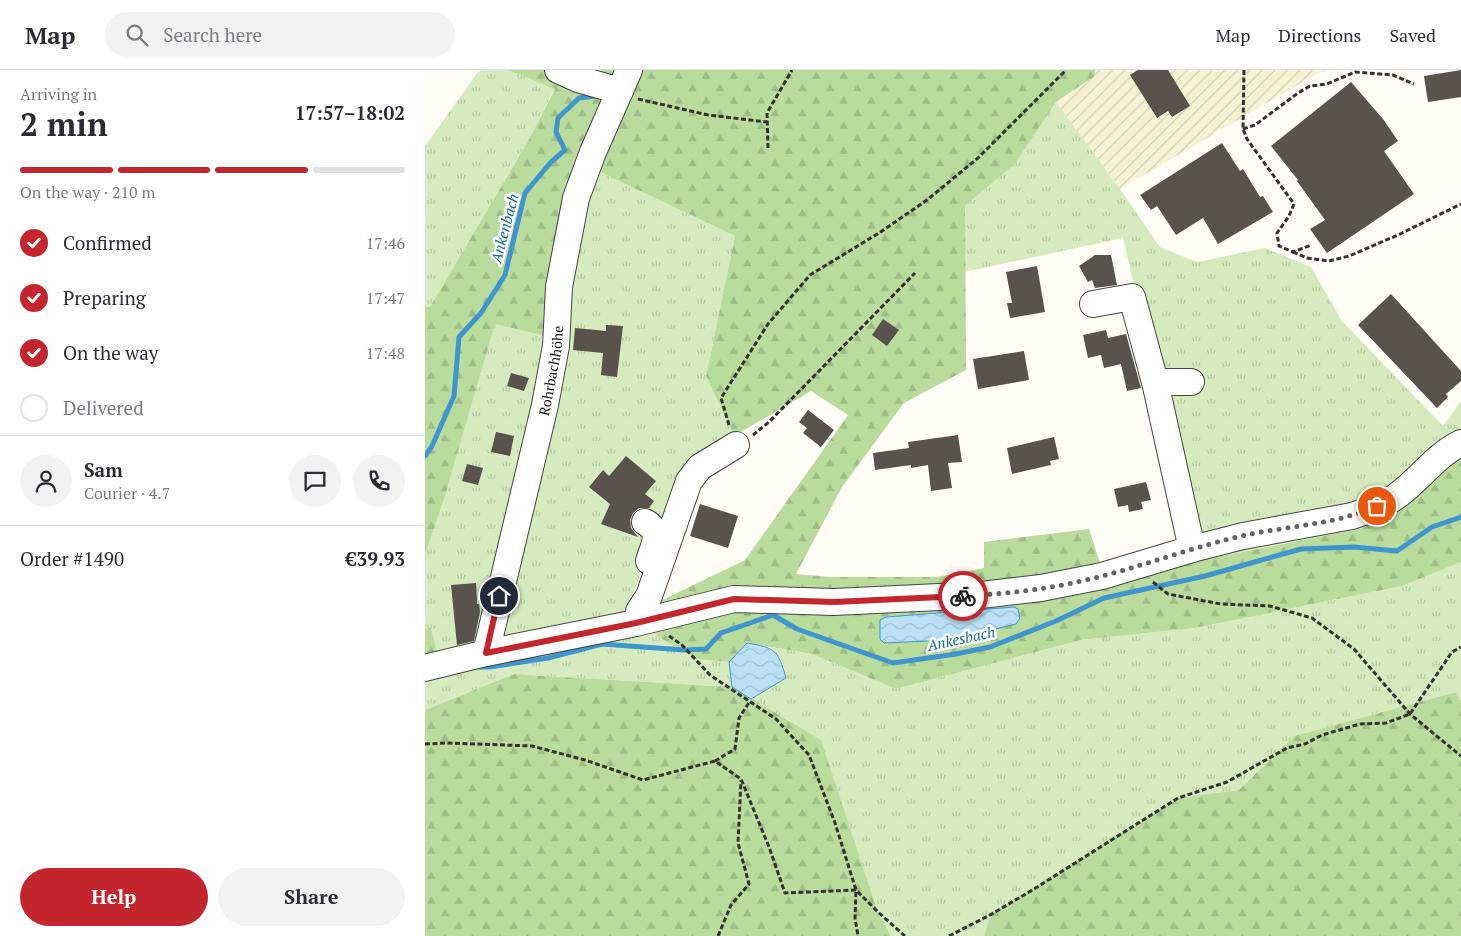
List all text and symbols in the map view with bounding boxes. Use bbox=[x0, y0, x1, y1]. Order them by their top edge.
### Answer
search box bbox=[105, 12, 455, 57]
text: Map bbox=[25, 19, 75, 51]
icon: search bbox=[123, 21, 151, 49]
text: Search here bbox=[163, 22, 262, 47]
text: Map bbox=[1215, 23, 1250, 47]
text: Directions bbox=[1278, 23, 1361, 47]
text: Saved bbox=[1389, 23, 1436, 47]
text: Arriving in bbox=[20, 83, 97, 105]
text: 17:57–18:02 bbox=[295, 100, 405, 125]
text: 2 min bbox=[20, 103, 108, 145]
text: On the way · 210 m bbox=[20, 181, 155, 203]
water label: Ankenbach bbox=[485, 191, 523, 266]
icon: check bbox=[20, 229, 48, 257]
text: Confirmed bbox=[63, 230, 152, 255]
text: 17:46 bbox=[366, 232, 405, 254]
icon: check bbox=[20, 284, 48, 312]
text: Preparing bbox=[63, 285, 146, 310]
text: 17:47 bbox=[366, 287, 405, 309]
street label: Rohrbachhöhe bbox=[533, 325, 567, 417]
icon: check bbox=[20, 339, 48, 367]
text: On the way bbox=[63, 340, 158, 365]
text: 17:48 bbox=[366, 342, 405, 364]
text: Delivered bbox=[63, 395, 144, 420]
button: person bbox=[20, 455, 72, 507]
button: chat bbox=[289, 455, 341, 507]
button: phone bbox=[353, 455, 405, 507]
text: Sam bbox=[84, 457, 123, 482]
text: Courier · 4.7 bbox=[84, 482, 170, 504]
pin bbox=[1356, 485, 1398, 527]
icon: bag bbox=[1363, 492, 1391, 520]
text: Order #1490 bbox=[20, 546, 124, 571]
text: €39.93 bbox=[346, 546, 405, 571]
courier bbox=[938, 571, 988, 621]
pin bbox=[478, 575, 520, 617]
icon: home bbox=[485, 582, 513, 610]
icon: bike bbox=[949, 582, 977, 610]
water label: Ankesbach bbox=[924, 621, 997, 655]
button: Help bbox=[20, 868, 208, 926]
button: Share bbox=[218, 868, 405, 926]

